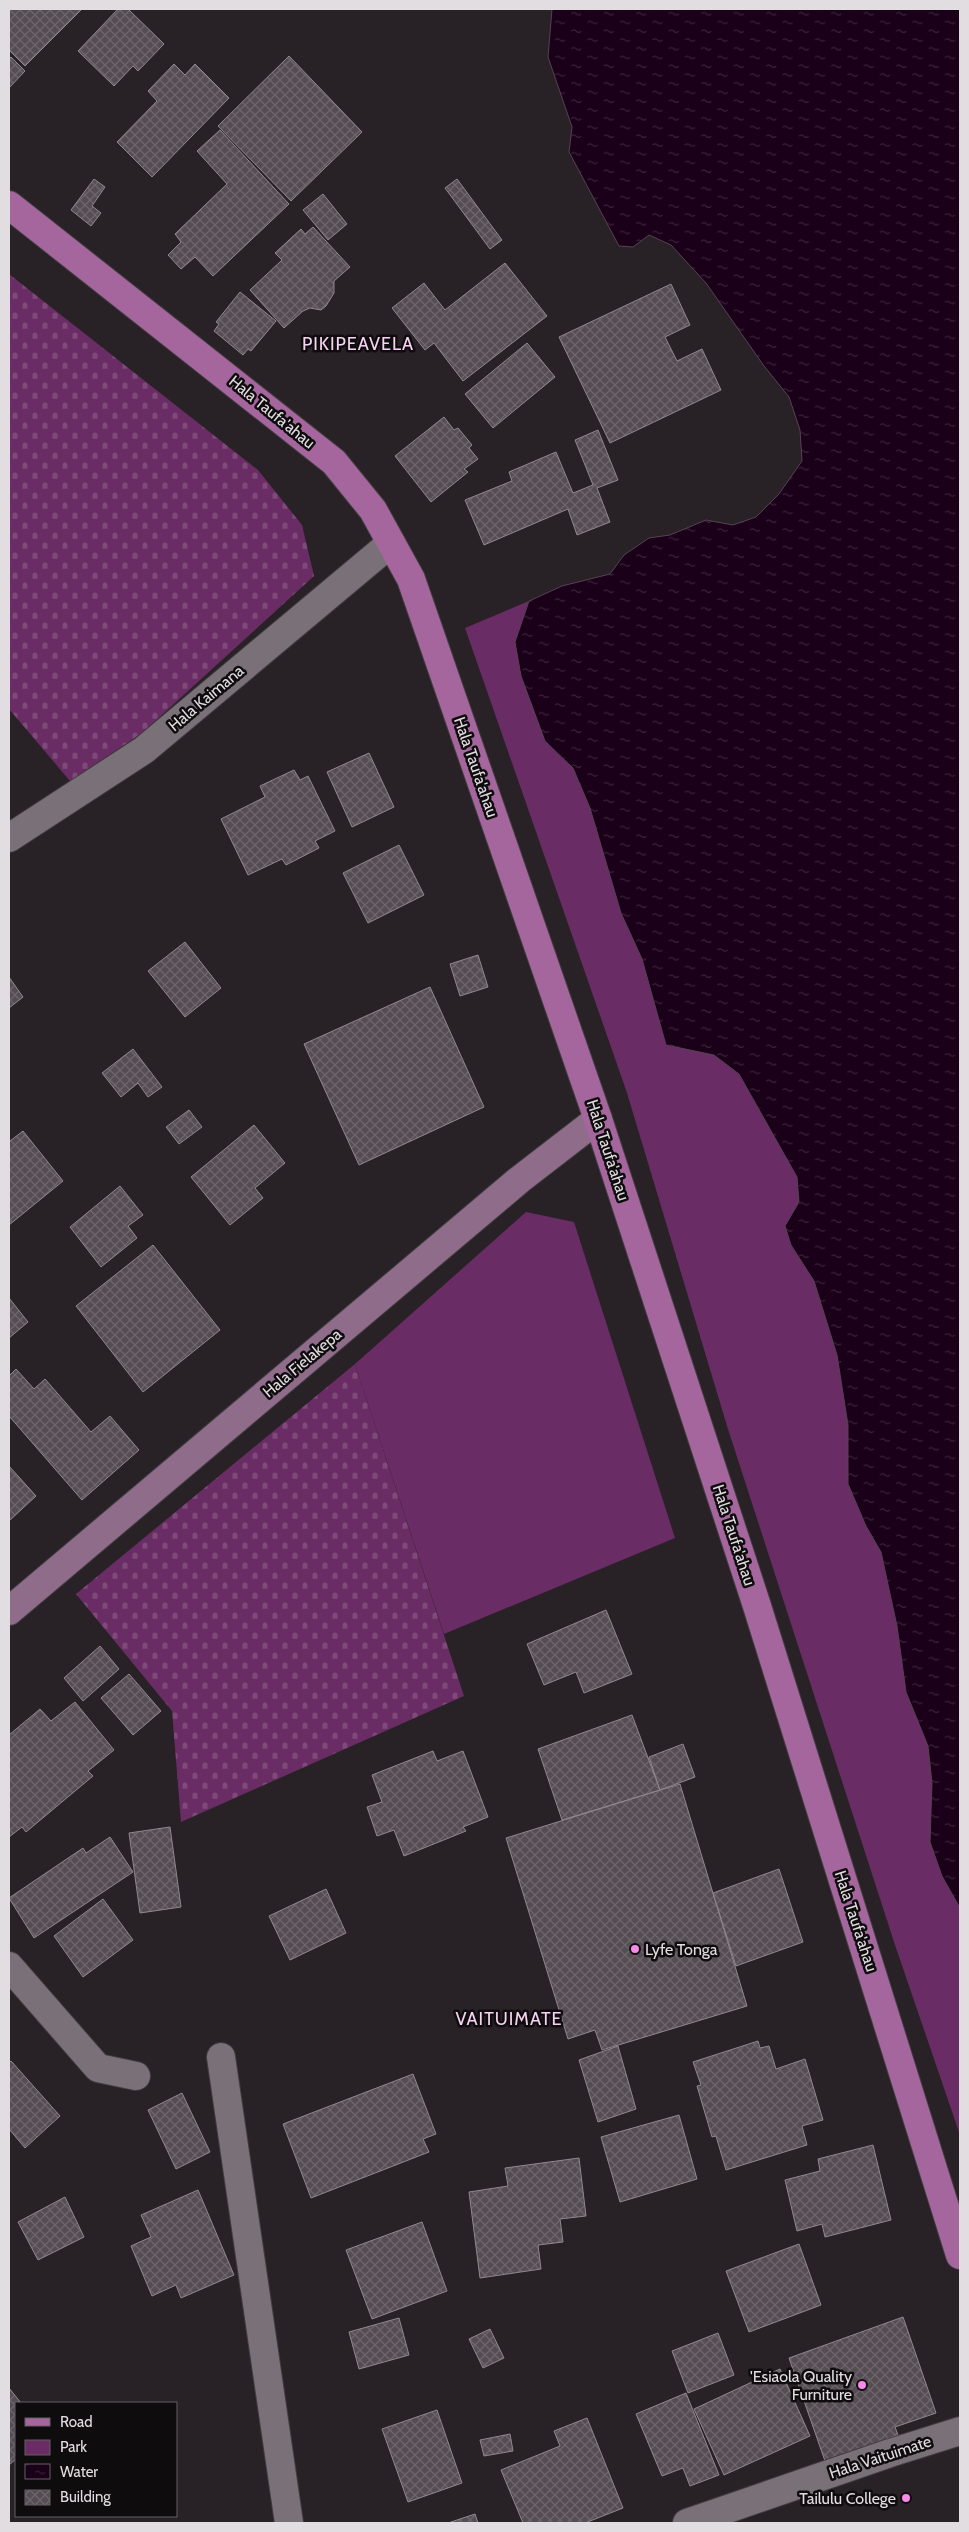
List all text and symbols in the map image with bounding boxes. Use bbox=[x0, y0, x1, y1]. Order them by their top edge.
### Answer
district label: PIKIPEAVELA bbox=[302, 333, 414, 355]
street label: Hala Taufa'ahau bbox=[225, 372, 319, 452]
street label: Hala Kaimana bbox=[165, 661, 248, 735]
street label: Hala Taufa'ahau bbox=[450, 714, 502, 820]
street label: Hala Taufa'ahau bbox=[583, 1097, 633, 1203]
street label: Hala Fielakepa bbox=[259, 1324, 345, 1401]
street label: Hala Taufa'ahau bbox=[709, 1482, 759, 1588]
street label: Hala Taufa'ahau bbox=[831, 1868, 881, 1974]
place label: Lyfe Tonga bbox=[645, 1940, 718, 1959]
marker: Lyfe Tonga bbox=[629, 1943, 641, 1955]
district label: VAITUIMATE bbox=[455, 2008, 563, 2030]
place label: 'Esiaola Quality Furniture bbox=[750, 2367, 852, 2404]
marker: 'Esiaola Quality Furniture bbox=[856, 2379, 868, 2391]
legend bbox=[15, 2402, 178, 2517]
text: Road bbox=[60, 2413, 93, 2431]
street label: Hala Vaituimate bbox=[827, 2432, 933, 2482]
text: Park bbox=[60, 2438, 87, 2456]
text: Water bbox=[60, 2463, 98, 2481]
text: Building bbox=[60, 2488, 111, 2506]
place label: Tailulu College bbox=[799, 2489, 896, 2508]
marker: Tailulu College bbox=[900, 2492, 912, 2504]

